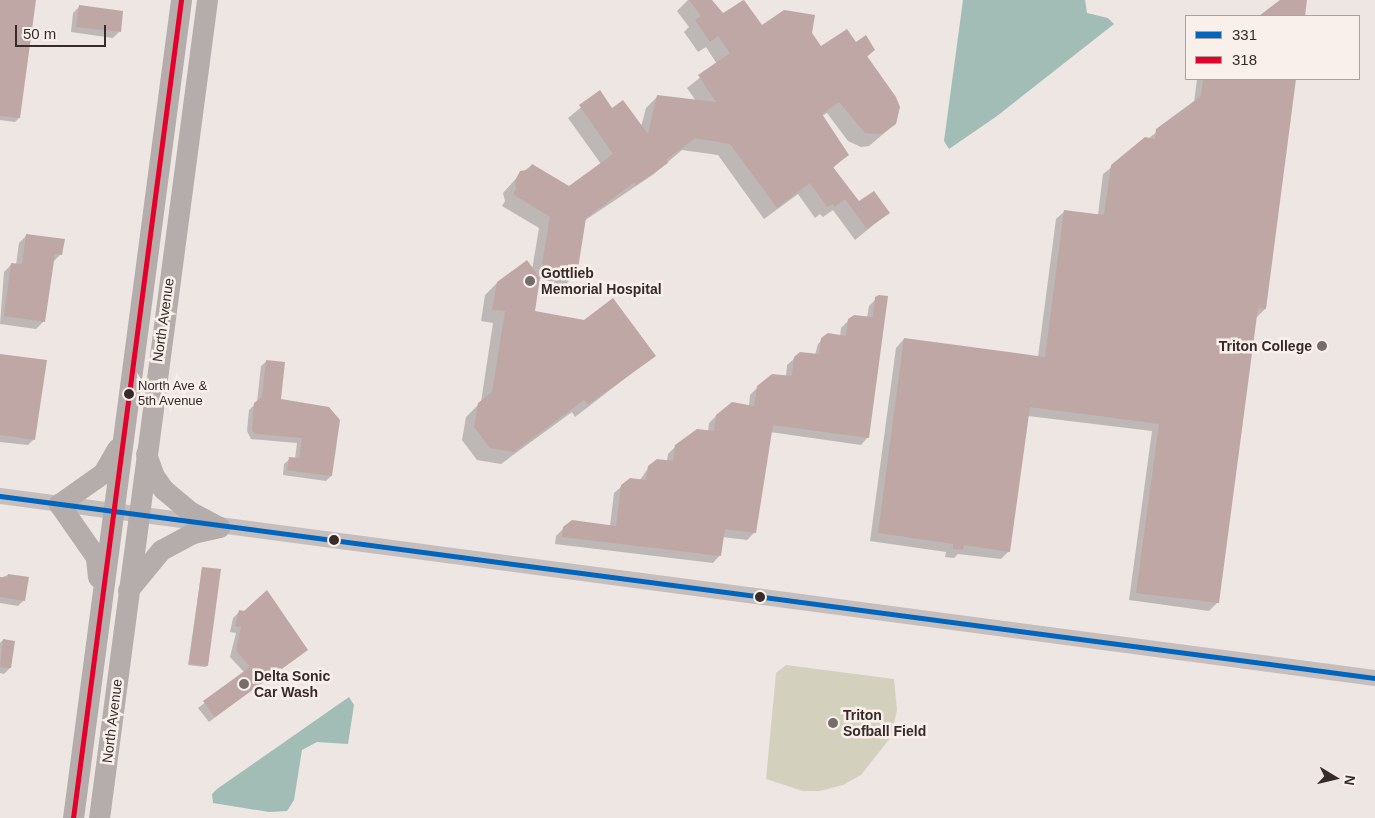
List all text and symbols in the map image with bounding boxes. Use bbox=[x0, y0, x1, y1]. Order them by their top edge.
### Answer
scale bar bbox=[18, 15, 109, 47]
legend bbox=[1185, 15, 1360, 80]
text: 50 m bbox=[23, 25, 56, 42]
text: 331 bbox=[1232, 26, 1257, 43]
text: 318 bbox=[1232, 51, 1257, 68]
place label: Gottlieb Memorial Hospital bbox=[541, 265, 662, 298]
marker: Gottlieb Memorial Hospital bbox=[523, 274, 537, 288]
street label: North Avenue bbox=[149, 277, 177, 363]
place label: Triton College bbox=[1219, 338, 1312, 354]
marker: Triton College bbox=[1316, 340, 1328, 352]
place label: North Ave & 5th Avenue bbox=[138, 379, 208, 410]
marker: North Ave & 5th Avenue bbox=[124, 389, 134, 399]
unlabelled marker bbox=[329, 535, 339, 545]
unlabelled marker bbox=[755, 592, 765, 602]
place label: Delta Sonic Car Wash bbox=[254, 668, 330, 700]
street label: North Avenue bbox=[98, 678, 126, 764]
marker: Delta Sonic Car Wash bbox=[238, 678, 250, 690]
place label: Triton Sofball Field bbox=[843, 707, 926, 740]
marker: Triton Sofball Field bbox=[827, 717, 839, 729]
north arrow bbox=[1310, 753, 1360, 803]
text: N bbox=[1341, 774, 1359, 787]

